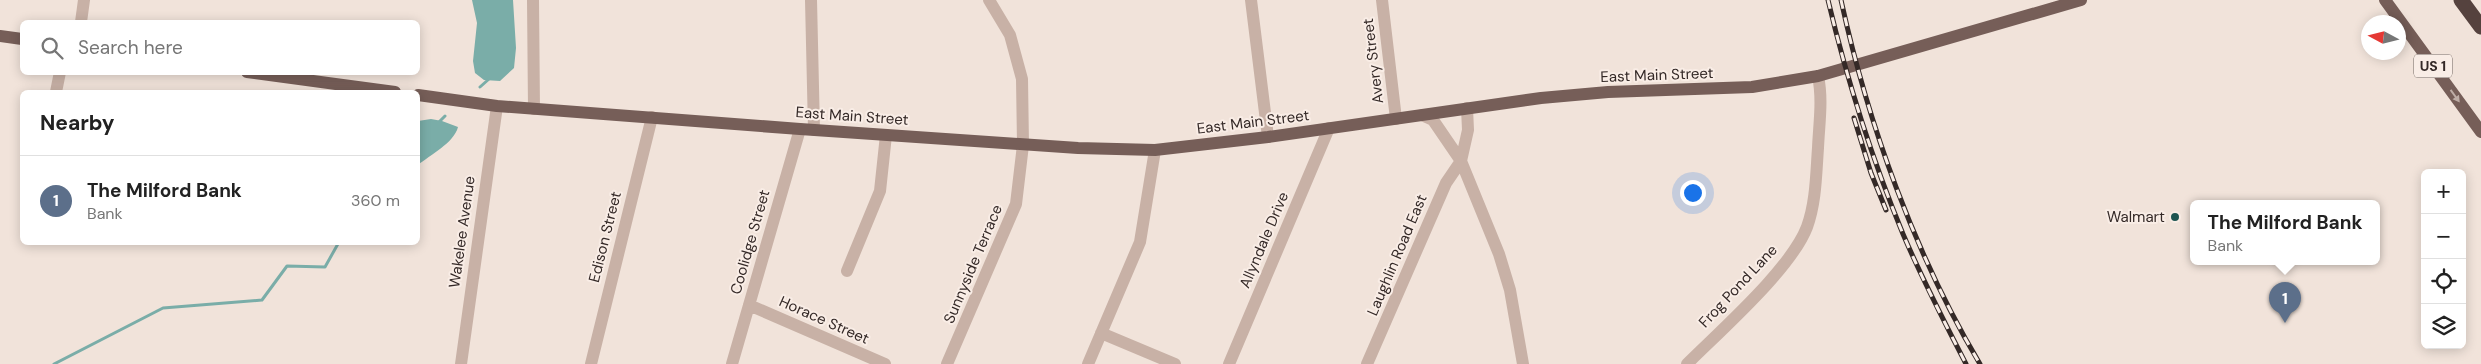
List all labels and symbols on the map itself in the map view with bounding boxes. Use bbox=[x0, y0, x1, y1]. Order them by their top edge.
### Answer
north arrow bbox=[2361, 15, 2406, 60]
street label: Avery Street bbox=[1358, 17, 1388, 105]
road number: US 1 bbox=[2414, 54, 2452, 78]
street label: East Main Street bbox=[1600, 63, 1714, 87]
one-way arrow bbox=[2450, 89, 2460, 103]
street label: East Main Street bbox=[795, 102, 909, 130]
street label: East Main Street bbox=[1196, 105, 1311, 139]
street label: Wakelee Avenue bbox=[444, 175, 480, 289]
your location bbox=[1680, 180, 1706, 206]
street label: Coolidge Street bbox=[726, 187, 775, 297]
street label: Edison Street bbox=[584, 189, 626, 285]
street label: Allyndale Drive bbox=[1235, 189, 1293, 291]
street label: Laughlin Road East bbox=[1362, 191, 1432, 319]
street label: Sunnyside Terrace bbox=[939, 202, 1007, 326]
place label: Walmart bbox=[2107, 207, 2165, 227]
marker: Walmart bbox=[2169, 211, 2181, 223]
street label: Frog Pond Lane bbox=[1694, 240, 1782, 332]
pin: 1 bbox=[2269, 282, 2301, 323]
street label: Horace Street bbox=[776, 291, 872, 349]

